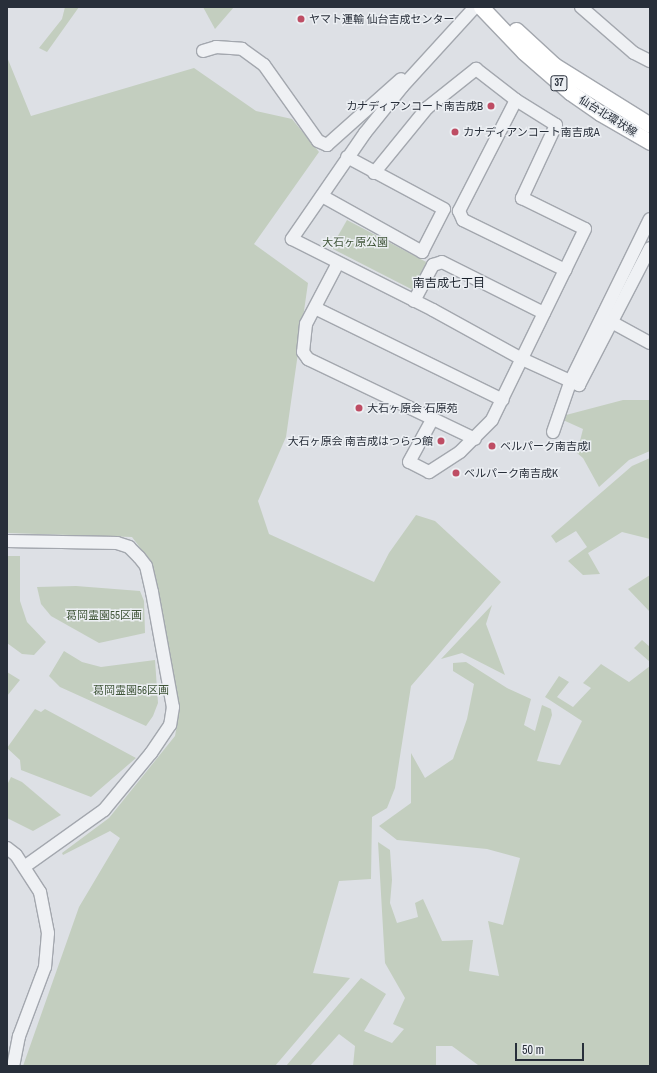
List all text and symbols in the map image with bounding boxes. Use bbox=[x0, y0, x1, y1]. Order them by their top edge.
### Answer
place label: ヤマト運輸 仙台吉成センター bbox=[309, 12, 455, 26]
marker: ヤマト運輸 仙台吉成センター bbox=[296, 14, 306, 24]
road number: 37 bbox=[550, 75, 568, 91]
street label: 仙台北環状線 bbox=[577, 93, 639, 139]
place label: カナディアンコート南吉成B bbox=[345, 99, 483, 113]
marker: カナディアンコート南吉成B bbox=[486, 101, 496, 111]
place label: カナディアンコート南吉成A bbox=[463, 125, 601, 139]
marker: カナディアンコート南吉成A bbox=[450, 127, 460, 137]
park label: 大石ヶ原公園 bbox=[322, 235, 388, 249]
district label: 南吉成七丁目 bbox=[413, 277, 485, 291]
place label: 大石ヶ原会 石原苑 bbox=[367, 401, 458, 415]
marker: 大石ヶ原会 石原苑 bbox=[354, 403, 364, 413]
place label: 大石ヶ原会 南吉成はつらつ館 bbox=[287, 434, 433, 448]
marker: 大石ヶ原会 南吉成はつらつ館 bbox=[436, 436, 446, 446]
place label: ベルパーク南吉成I bbox=[500, 439, 591, 453]
marker: ベルパーク南吉成I bbox=[487, 441, 497, 451]
place label: ベルパーク南吉成K bbox=[464, 466, 558, 480]
marker: ベルパーク南吉成K bbox=[451, 468, 461, 478]
park label: 葛岡霊園55区画 bbox=[66, 608, 142, 622]
park label: 葛岡霊園56区画 bbox=[93, 683, 169, 697]
scale bar bbox=[517, 1035, 586, 1061]
text: 50 m bbox=[522, 1042, 544, 1058]

